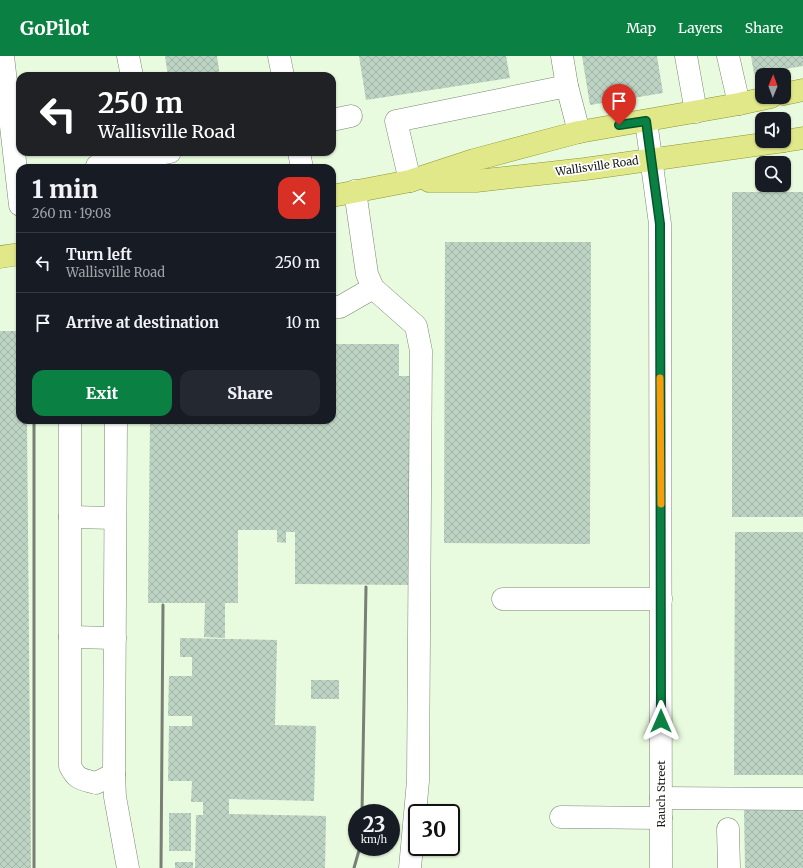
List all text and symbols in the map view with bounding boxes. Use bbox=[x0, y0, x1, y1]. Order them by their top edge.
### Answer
text: GoPilot bbox=[20, 16, 89, 40]
text: Map bbox=[626, 19, 656, 37]
text: Layers bbox=[678, 19, 723, 37]
text: Share bbox=[745, 19, 783, 37]
north arrow bbox=[755, 68, 791, 104]
map controls bbox=[755, 68, 791, 192]
pin bbox=[602, 84, 636, 125]
text: 250 m bbox=[98, 85, 183, 121]
icon: left bbox=[32, 88, 84, 140]
icon: arrive bbox=[608, 90, 630, 112]
button: sound bbox=[755, 112, 791, 148]
text: Wallisville Road bbox=[98, 120, 235, 143]
street label: Wallisville Road bbox=[553, 153, 640, 179]
button: search bbox=[755, 156, 791, 192]
text: 1 min bbox=[32, 174, 98, 205]
button: close bbox=[278, 177, 320, 219]
text: 260 m · 19:08 bbox=[32, 205, 111, 222]
text: Turn left bbox=[66, 245, 132, 264]
icon: left bbox=[32, 252, 54, 274]
text: 250 m bbox=[275, 253, 320, 272]
text: Wallisville Road bbox=[66, 264, 165, 281]
icon: arrive bbox=[32, 312, 54, 334]
text: Arrive at destination bbox=[66, 313, 219, 332]
text: 10 m bbox=[286, 313, 320, 332]
button: Exit bbox=[32, 370, 172, 416]
button: Share bbox=[180, 370, 320, 416]
position arrow bbox=[640, 700, 682, 742]
street label: Rauch Street bbox=[654, 760, 668, 828]
speed limit sign: 30 bbox=[408, 804, 460, 856]
text: 23 bbox=[363, 812, 385, 837]
text: km/h bbox=[361, 833, 387, 846]

